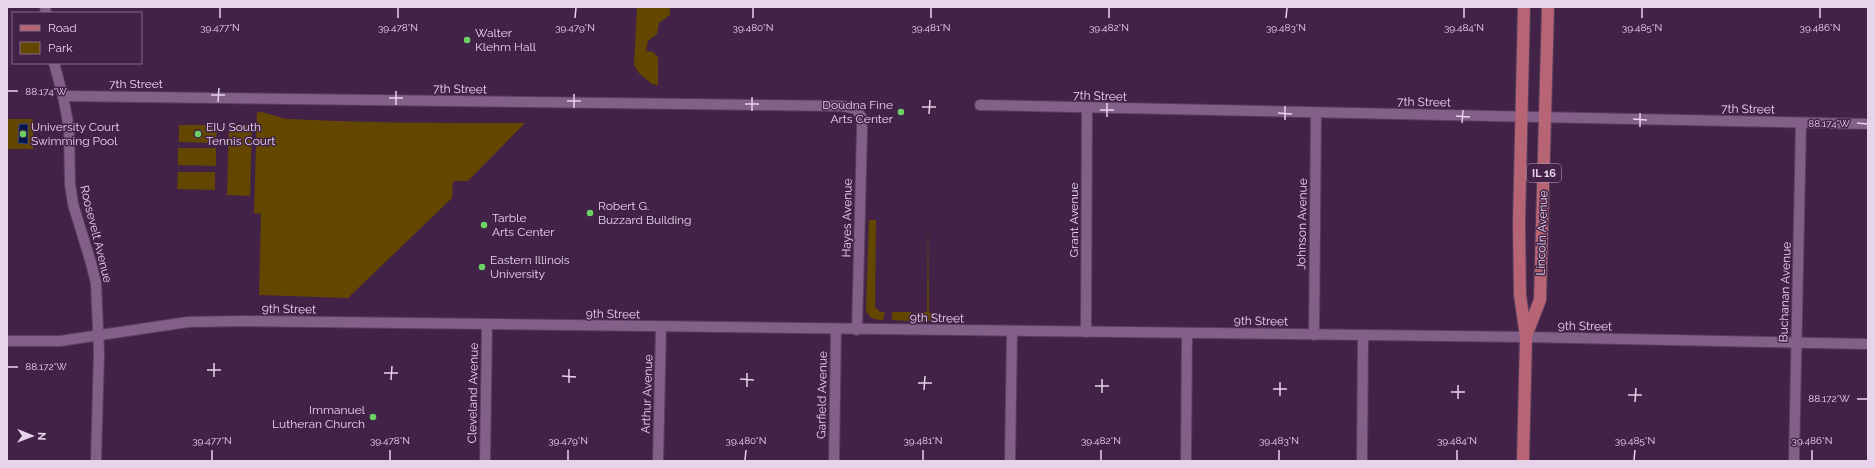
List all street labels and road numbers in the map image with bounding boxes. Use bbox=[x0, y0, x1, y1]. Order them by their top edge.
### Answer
street label: 7th Street bbox=[109, 77, 163, 91]
street label: 7th Street bbox=[433, 82, 487, 96]
street label: 7th Street bbox=[1073, 88, 1127, 104]
street label: 7th Street bbox=[1397, 95, 1451, 109]
street label: 7th Street bbox=[1721, 102, 1775, 116]
road number: IL 16 bbox=[1527, 164, 1561, 182]
street label: Hayes Avenue bbox=[839, 178, 855, 258]
street label: Johnson Avenue bbox=[1294, 178, 1310, 270]
street label: Grant Avenue bbox=[1067, 182, 1081, 258]
street label: Roosevelt Avenue bbox=[77, 184, 115, 284]
street label: Lincoln Avenue bbox=[1534, 190, 1550, 276]
street label: Buchanan Avenue bbox=[1776, 241, 1794, 343]
street label: 9th Street bbox=[262, 302, 316, 316]
street label: 9th Street bbox=[586, 307, 640, 321]
street label: 9th Street bbox=[910, 311, 964, 325]
street label: 9th Street bbox=[1234, 314, 1288, 328]
street label: 9th Street bbox=[1558, 319, 1612, 333]
street label: Cleveland Avenue bbox=[465, 343, 481, 443]
street label: Garfield Avenue bbox=[814, 351, 830, 439]
street label: Arthur Avenue bbox=[639, 354, 655, 434]

